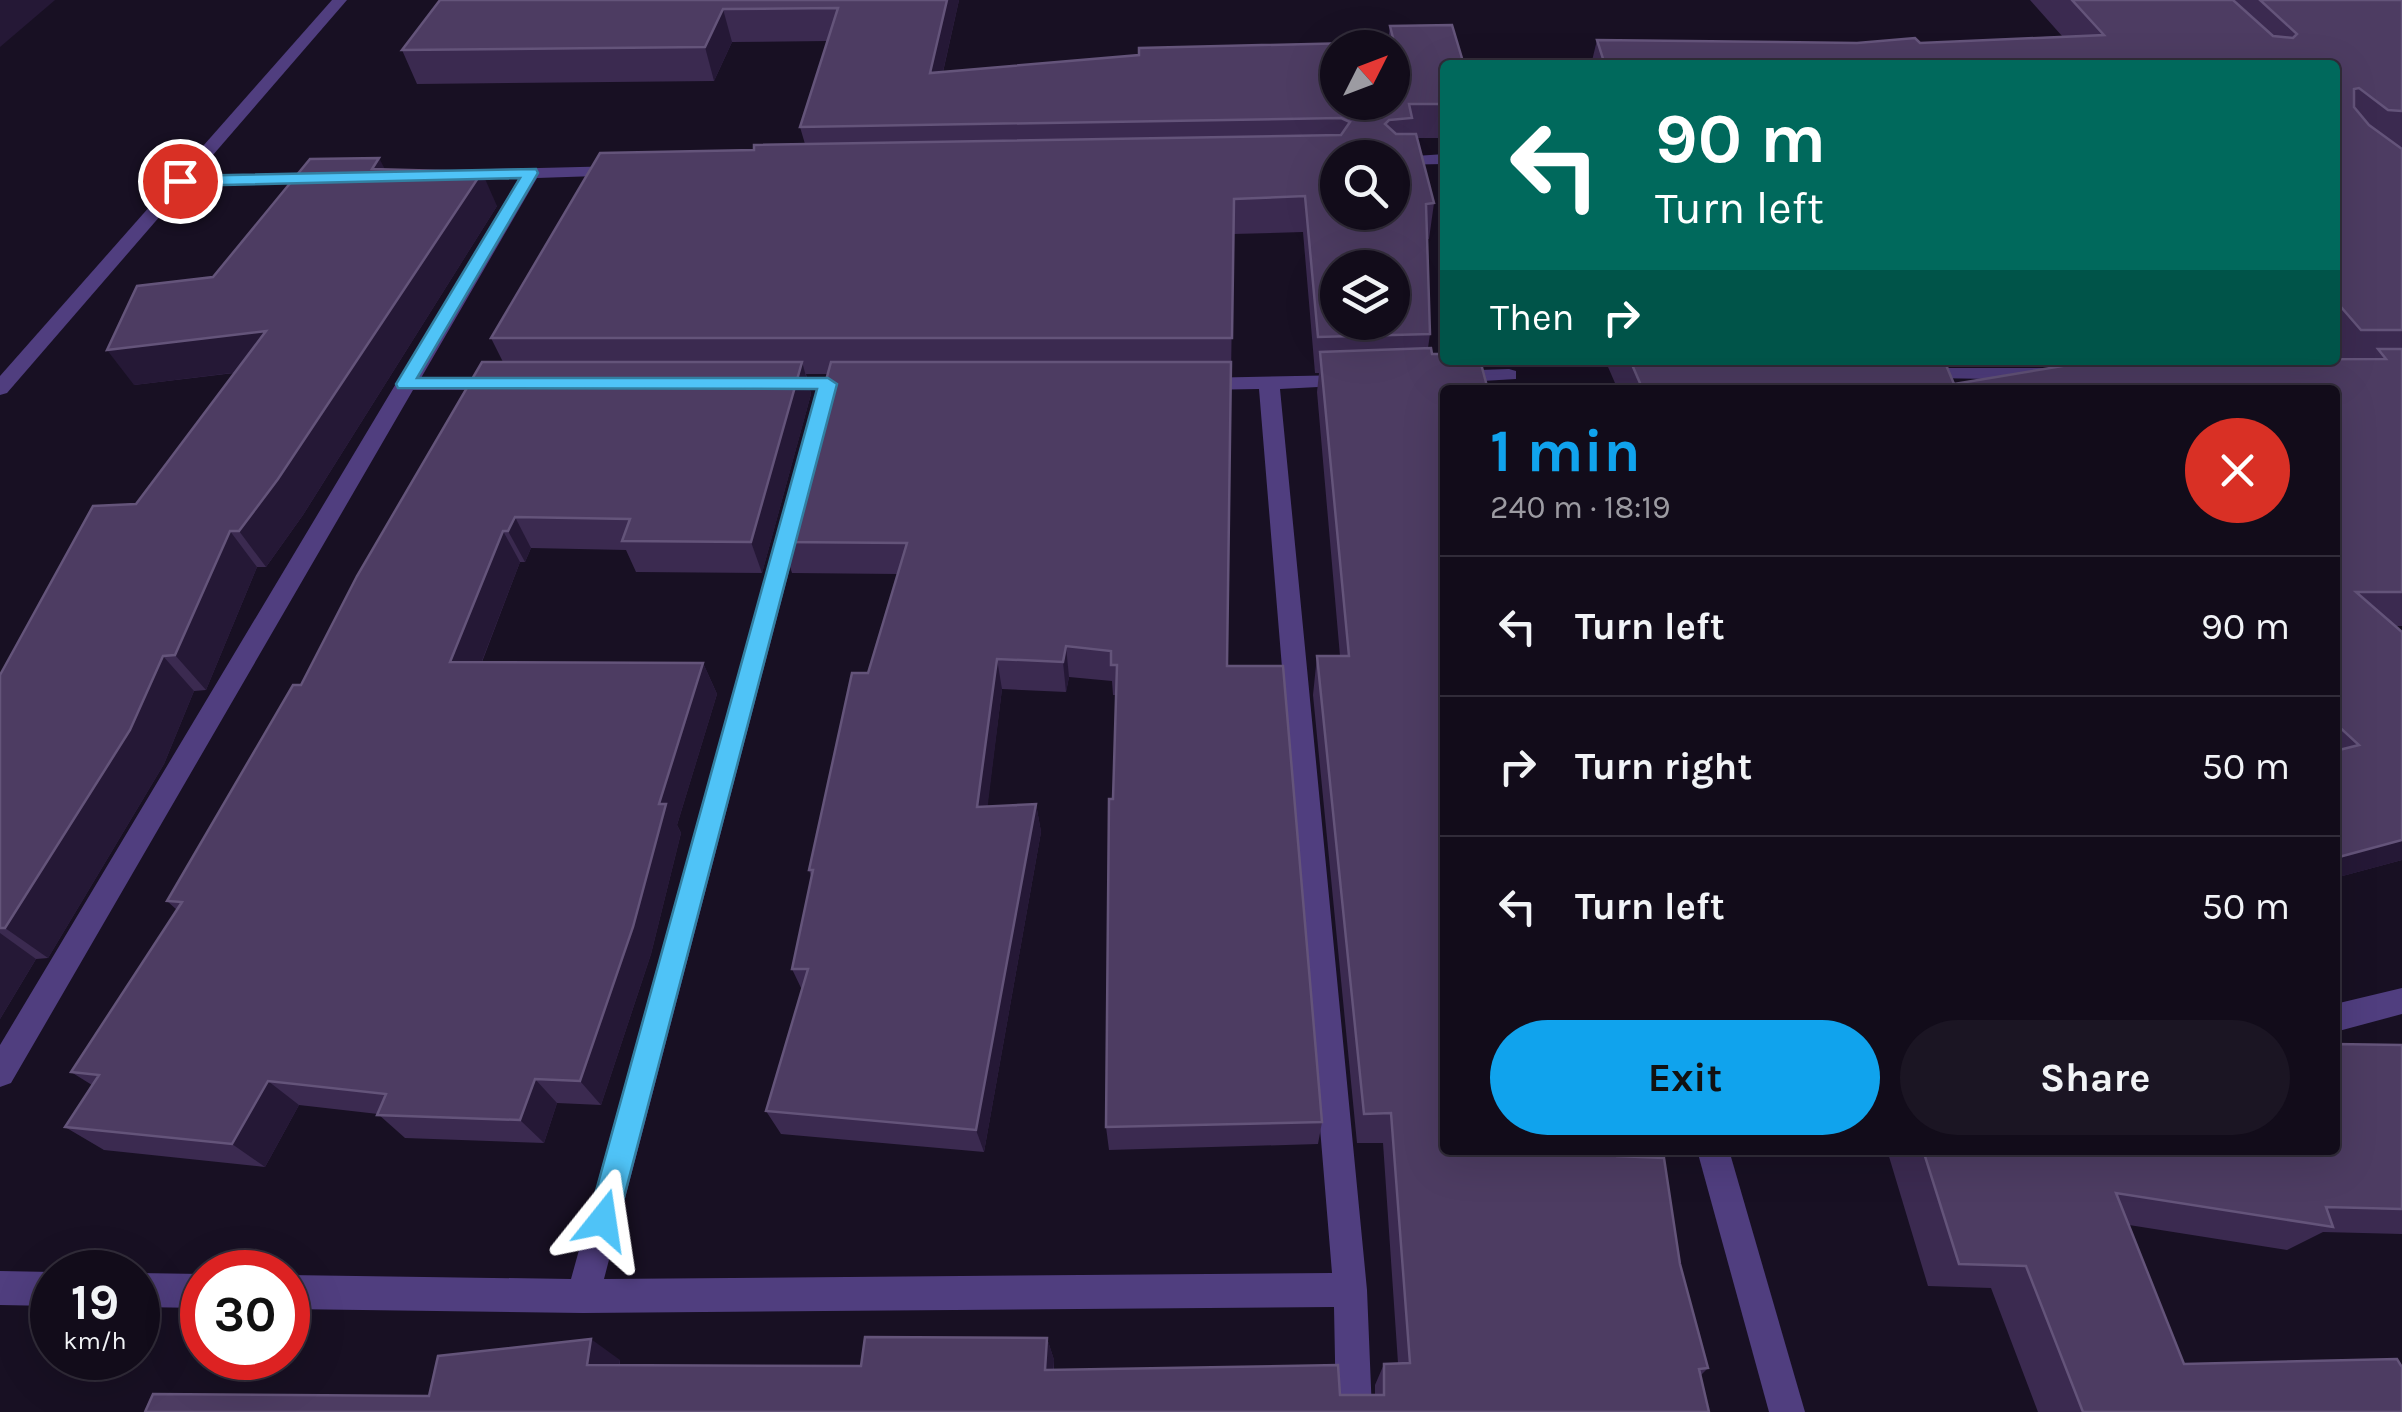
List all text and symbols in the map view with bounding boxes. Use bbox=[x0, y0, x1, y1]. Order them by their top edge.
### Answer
north arrow bbox=[1320, 30, 1410, 120]
map controls bbox=[1320, 30, 1410, 340]
text: 90 m bbox=[1655, 98, 1826, 180]
icon: left bbox=[1490, 100, 1620, 230]
pin bbox=[138, 139, 223, 224]
button: search bbox=[1320, 140, 1410, 230]
icon: arrive bbox=[153, 154, 208, 209]
text: Turn left bbox=[1655, 182, 1824, 234]
button: layers bbox=[1320, 250, 1410, 340]
icon: right bbox=[1594, 290, 1649, 345]
text: Then bbox=[1490, 295, 1574, 340]
text: 1 min bbox=[1490, 416, 1641, 486]
button: close bbox=[2185, 418, 2290, 523]
text: 240 m · 18:19 bbox=[1490, 489, 1671, 526]
icon: left bbox=[1490, 599, 1545, 654]
text: Turn left bbox=[1575, 604, 1725, 649]
text: 90 m bbox=[2201, 604, 2290, 649]
icon: right bbox=[1490, 739, 1545, 794]
text: Turn right bbox=[1575, 744, 1752, 789]
text: 50 m bbox=[2201, 744, 2290, 789]
icon: left bbox=[1490, 879, 1545, 934]
text: Turn left bbox=[1575, 884, 1725, 929]
text: 50 m bbox=[2201, 884, 2290, 929]
button: Exit bbox=[1490, 1020, 1880, 1135]
button: Share bbox=[1900, 1020, 2290, 1135]
position arrow bbox=[551, 1168, 655, 1272]
speed limit sign: 30 bbox=[180, 1250, 310, 1380]
text: 19 bbox=[71, 1273, 119, 1332]
text: km/h bbox=[63, 1326, 127, 1355]

